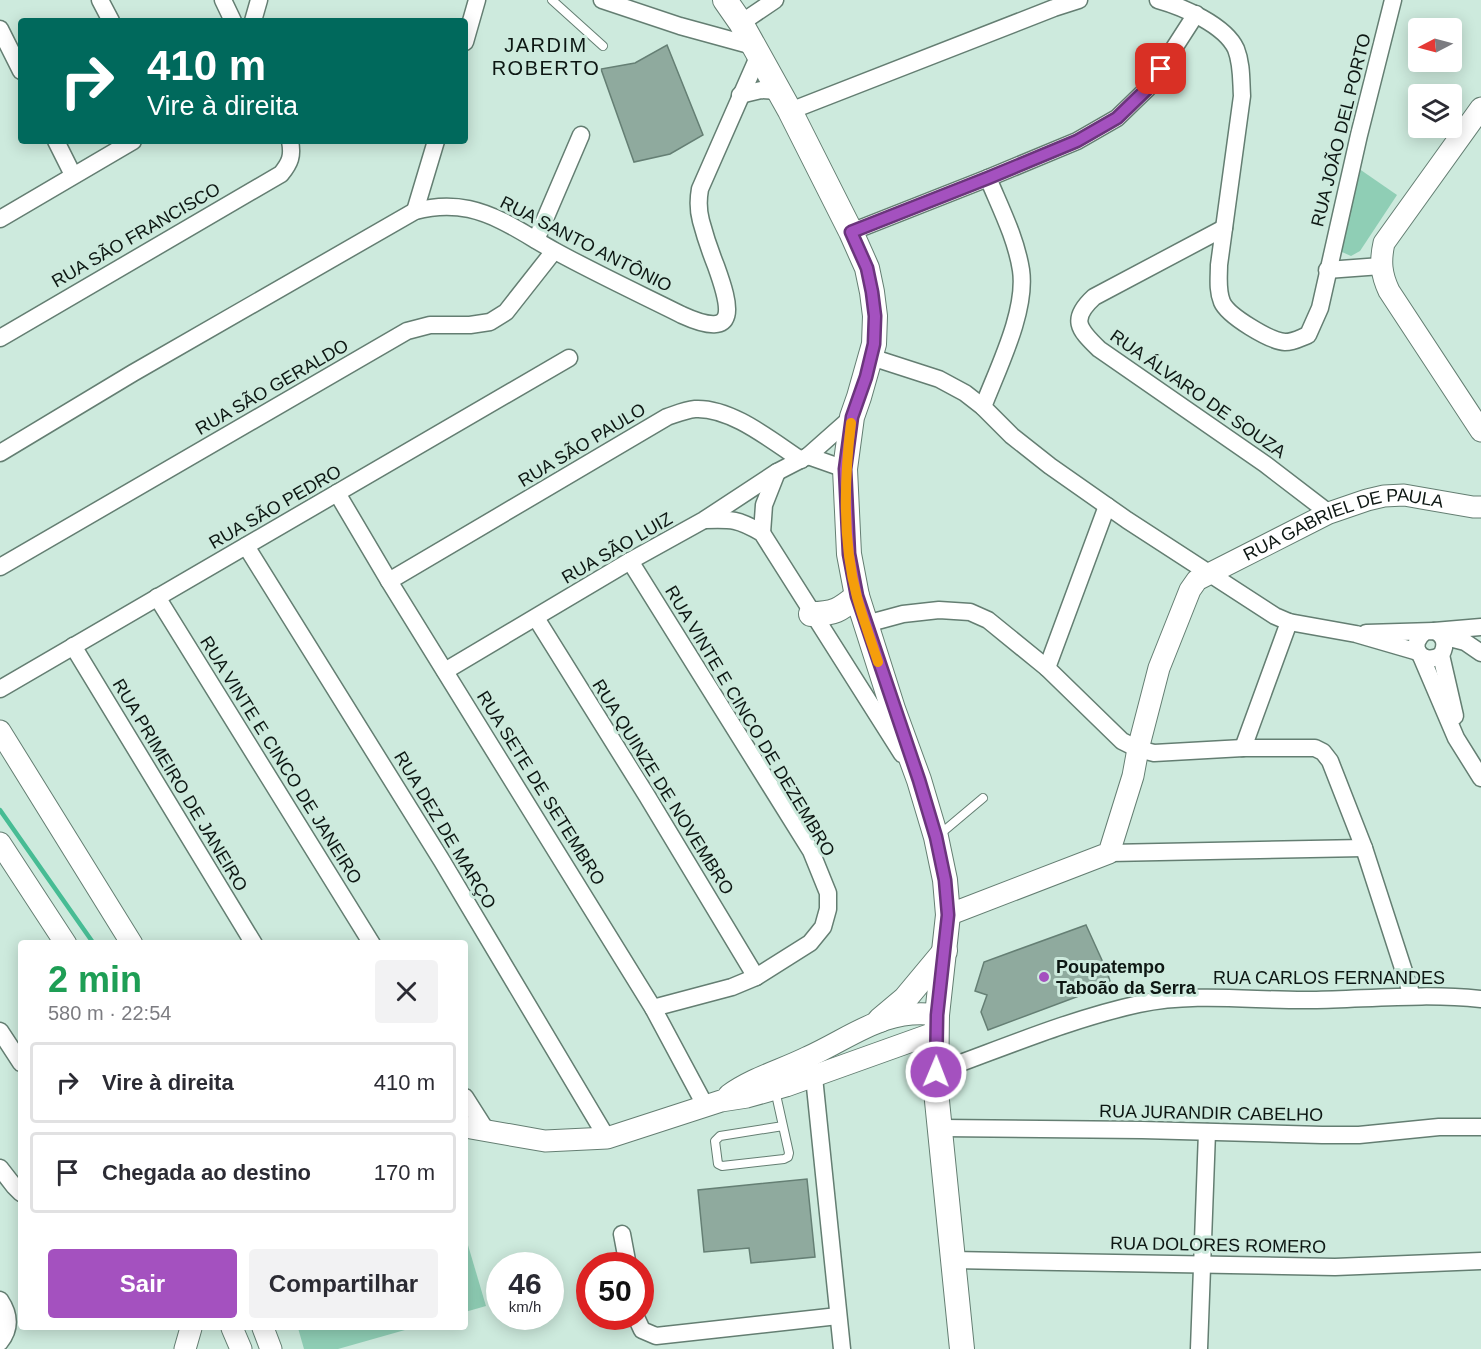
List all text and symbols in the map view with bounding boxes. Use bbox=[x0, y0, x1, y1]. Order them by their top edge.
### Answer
north arrow bbox=[1408, 18, 1462, 72]
map controls bbox=[1408, 18, 1462, 138]
street label: RUA JOÃO DEL PORTO bbox=[1306, 31, 1375, 229]
district label: JARDIM ROBERTO bbox=[492, 34, 600, 79]
icon: right bbox=[48, 42, 126, 120]
text: 410 m bbox=[147, 42, 266, 89]
pin bbox=[1135, 43, 1186, 94]
icon: arrive bbox=[1144, 52, 1177, 85]
button: layers bbox=[1408, 84, 1462, 138]
text: Vire à direita bbox=[147, 91, 298, 121]
street label: RUA SÃO FRANCISCO bbox=[48, 178, 224, 291]
street label: RUA SANTO ANTÔNIO bbox=[497, 191, 676, 296]
street label: RUA ÁLVARO DE SOUZA bbox=[1107, 326, 1289, 462]
street label: RUA SÃO GERALDO bbox=[192, 334, 352, 439]
street label: RUA SÃO PAULO bbox=[514, 398, 649, 491]
street label: RUA SÃO PEDRO bbox=[205, 460, 345, 553]
street label: RUA GABRIEL DE PAULA bbox=[1240, 485, 1445, 565]
street label: RUA SÃO LUIZ bbox=[558, 507, 676, 588]
street label: RUA VINTE E CINCO DE DEZEMBRO bbox=[661, 582, 839, 860]
street label: RUA VINTE E CINCO DE JANEIRO bbox=[196, 633, 366, 887]
street label: RUA PRIMEIRO DE JANEIRO bbox=[109, 675, 251, 895]
street label: RUA QUINZE DE NOVEMBRO bbox=[588, 676, 738, 898]
street label: RUA SETE DE SETEMBRO bbox=[473, 687, 609, 889]
street label: RUA DEZ DE MARÇO bbox=[390, 748, 500, 912]
place label: Poupatempo Taboão da Serra bbox=[1056, 957, 1197, 998]
text: 2 min bbox=[48, 959, 142, 1000]
button: close bbox=[375, 960, 438, 1023]
street label: RUA CARLOS FERNANDES bbox=[1213, 968, 1445, 988]
marker: Poupatempo Taboão da Serra bbox=[1037, 970, 1051, 984]
text: 580 m · 22:54 bbox=[48, 1002, 171, 1024]
position arrow bbox=[904, 1040, 968, 1104]
icon: right bbox=[51, 1066, 84, 1099]
text: Vire à direita bbox=[102, 1070, 234, 1095]
text: 410 m bbox=[374, 1070, 435, 1095]
street label: RUA JURANDIR CABELHO bbox=[1099, 1101, 1323, 1125]
icon: arrive bbox=[51, 1156, 84, 1189]
text: Chegada ao destino bbox=[102, 1160, 311, 1185]
text: 170 m bbox=[374, 1160, 435, 1185]
street label: RUA DOLORES ROMERO bbox=[1110, 1233, 1326, 1257]
button: Sair bbox=[48, 1249, 237, 1318]
button: Compartilhar bbox=[249, 1249, 438, 1318]
speed limit sign: 50 bbox=[576, 1252, 654, 1330]
text: 46 bbox=[508, 1267, 542, 1300]
text: km/h bbox=[509, 1298, 541, 1315]

